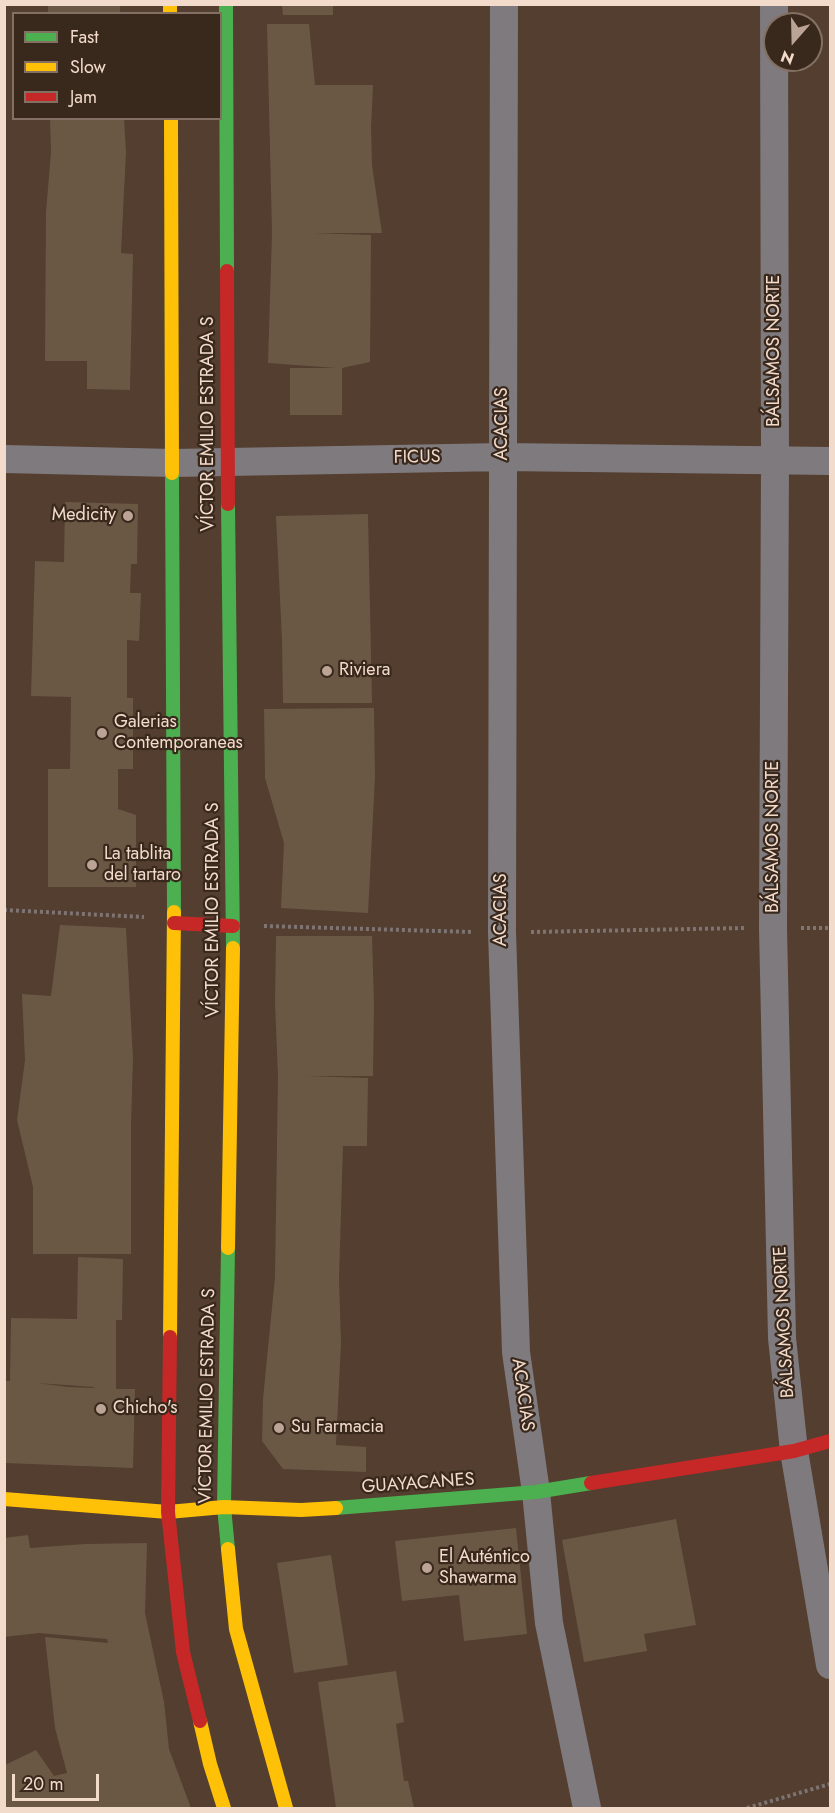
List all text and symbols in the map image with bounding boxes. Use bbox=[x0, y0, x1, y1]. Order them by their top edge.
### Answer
legend bbox=[12, 12, 222, 120]
north arrow bbox=[763, 12, 823, 72]
text: Fast bbox=[70, 24, 99, 50]
text: N bbox=[777, 45, 797, 70]
text: Slow bbox=[70, 54, 106, 80]
text: Jam bbox=[70, 84, 97, 110]
street label: BÁLSAMOS NORTE bbox=[764, 275, 786, 427]
street label: VÍCTOR EMILIO ESTRADA S bbox=[198, 316, 220, 532]
street label: ACACIAS bbox=[492, 387, 514, 461]
street label: FICUS bbox=[393, 447, 441, 469]
place label: Medicity bbox=[52, 505, 116, 527]
marker: Medicity bbox=[121, 509, 135, 523]
place label: Riviera bbox=[339, 660, 390, 682]
marker: Riviera bbox=[320, 664, 334, 678]
place label: Galerias Contemporaneas bbox=[114, 712, 243, 754]
marker: Galerias Contemporaneas bbox=[95, 726, 109, 740]
street label: BÁLSAMOS NORTE bbox=[763, 761, 785, 913]
street label: VÍCTOR EMILIO ESTRADA S bbox=[203, 802, 225, 1018]
place label: La tablita del tartaro bbox=[104, 844, 181, 886]
marker: La tablita del tartaro bbox=[85, 858, 99, 872]
street label: ACACIAS bbox=[491, 873, 513, 947]
street label: BÁLSAMOS NORTE bbox=[770, 1245, 800, 1399]
street label: VÍCTOR EMILIO ESTRADA S bbox=[195, 1288, 221, 1504]
street label: ACACIAS bbox=[506, 1357, 538, 1433]
place label: Chicho's bbox=[113, 1398, 177, 1420]
marker: Chicho's bbox=[94, 1402, 108, 1416]
place label: Su Farmacia bbox=[291, 1417, 384, 1439]
marker: Su Farmacia bbox=[272, 1421, 286, 1435]
street label: GUAYACANES bbox=[361, 1469, 475, 1499]
place label: El Auténtico Shawarma bbox=[439, 1547, 530, 1590]
marker: El Auténtico Shawarma bbox=[420, 1561, 434, 1575]
scale bar bbox=[15, 1762, 102, 1800]
text: 20 m bbox=[23, 1771, 63, 1797]

